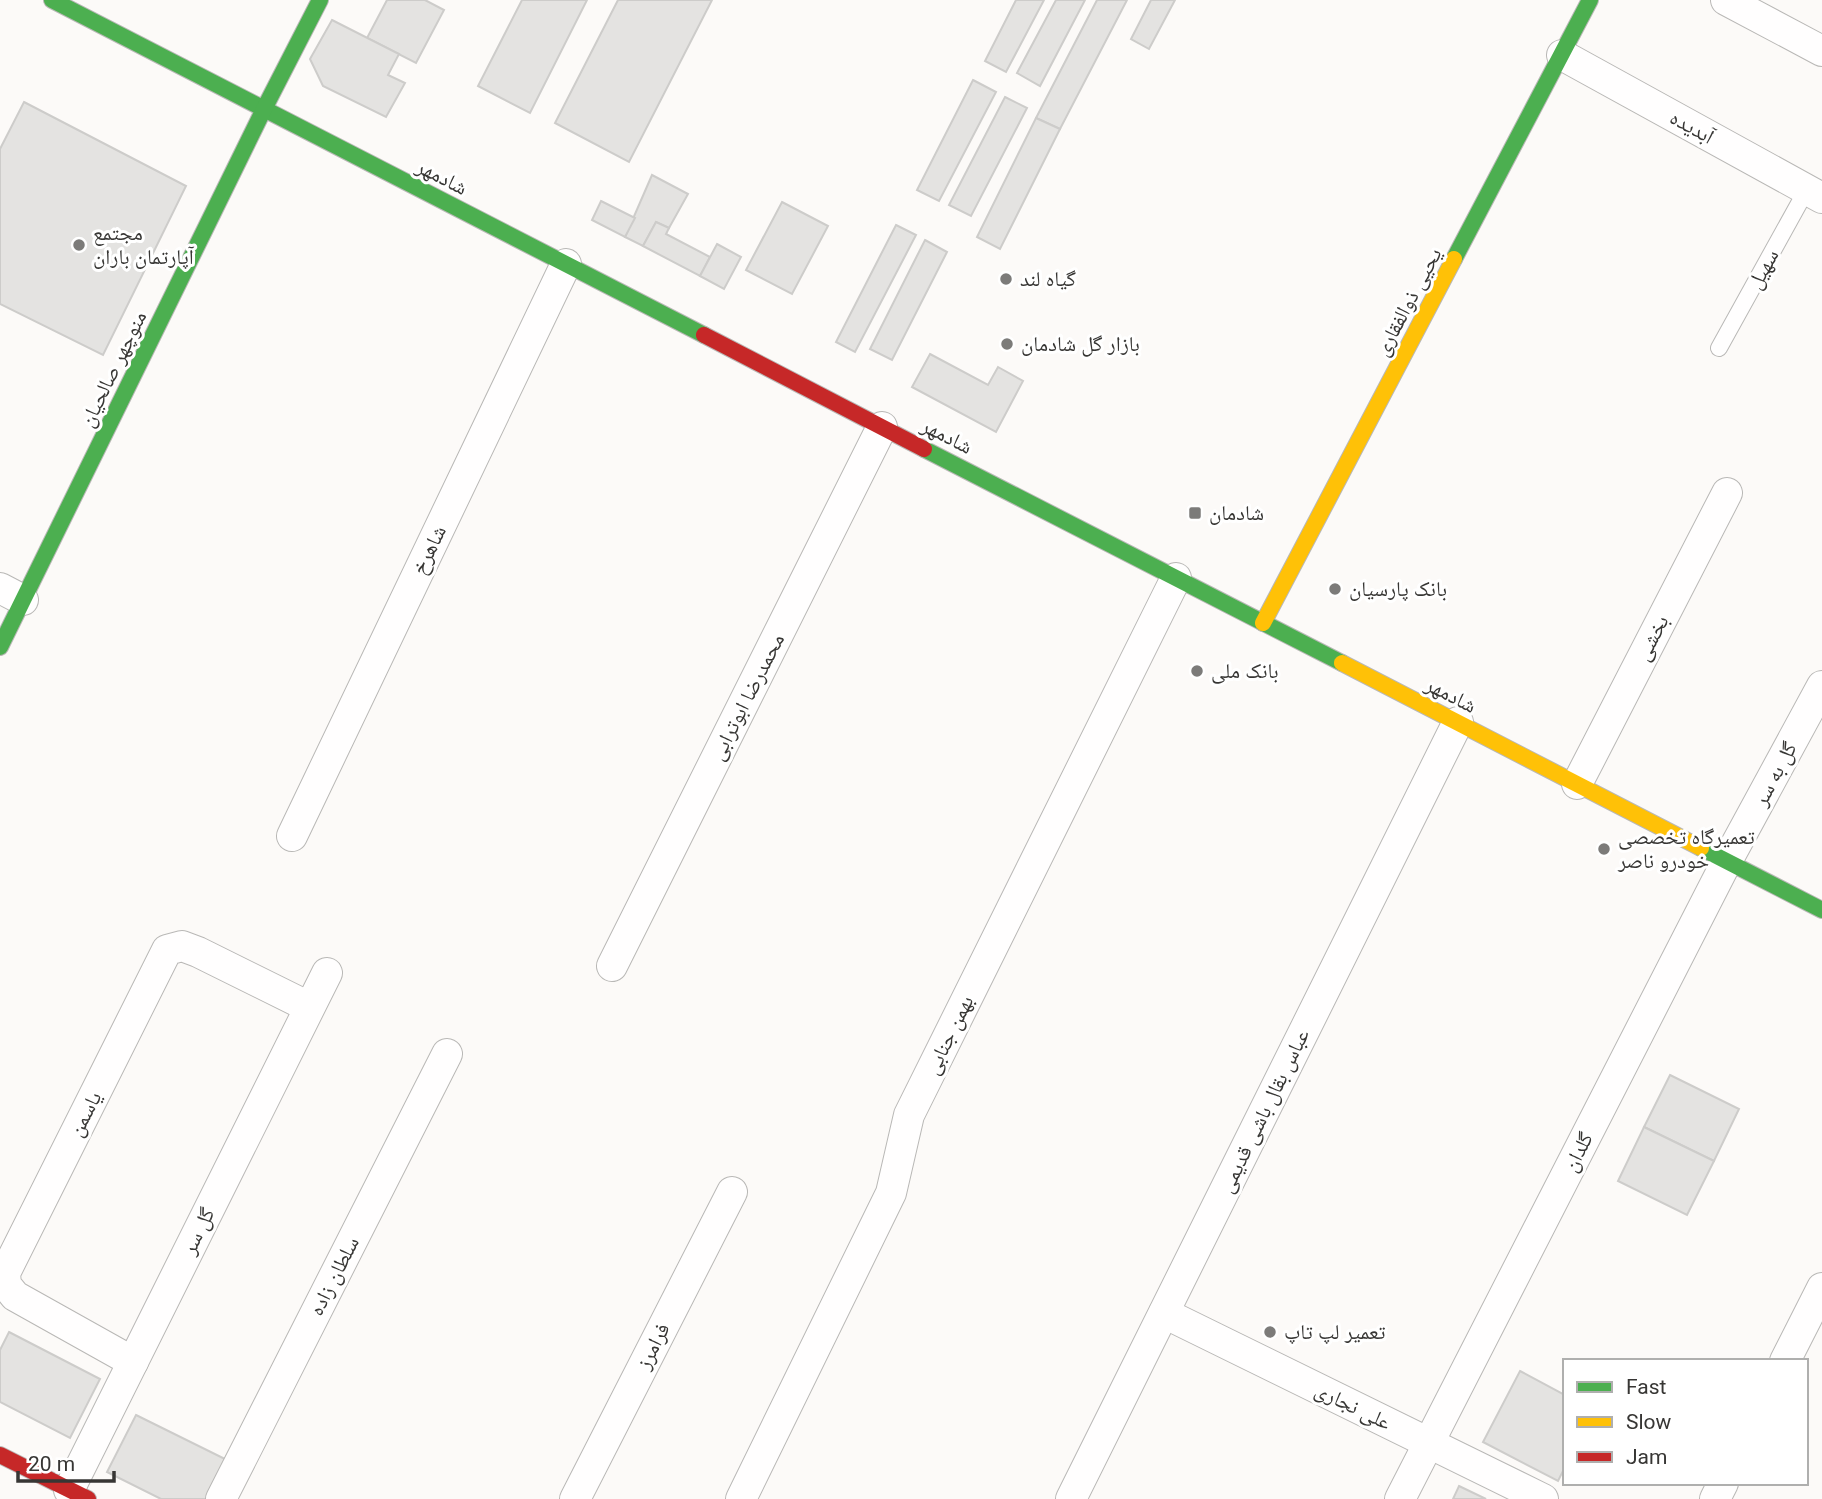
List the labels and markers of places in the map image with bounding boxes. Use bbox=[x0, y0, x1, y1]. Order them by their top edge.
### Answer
place label: مجتمع آپارتمان باران bbox=[93, 221, 194, 269]
marker: مجتمع آپارتمان باران bbox=[71, 237, 87, 253]
place label: گیاه لند bbox=[1020, 267, 1076, 291]
marker: گیاه لند bbox=[998, 271, 1014, 287]
place label: بازار گل شادمان bbox=[1021, 332, 1140, 357]
marker: بازار گل شادمان bbox=[999, 336, 1015, 352]
place label: شادمان bbox=[1209, 501, 1264, 525]
marker: شادمان bbox=[1187, 505, 1203, 521]
place label: بانک پارسیان bbox=[1349, 577, 1447, 601]
marker: بانک پارسیان bbox=[1327, 581, 1343, 597]
place label: بانک ملی bbox=[1211, 659, 1279, 684]
marker: بانک ملی bbox=[1189, 663, 1205, 679]
place label: تعمیرگاه تخصصی خودرو ناصر bbox=[1617, 825, 1755, 873]
marker: تعمیرگاه تخصصی خودرو ناصر bbox=[1596, 841, 1612, 857]
place label: تعمیر لپ تاپ bbox=[1284, 1320, 1385, 1344]
marker: تعمیر لپ تاپ bbox=[1262, 1324, 1278, 1340]

